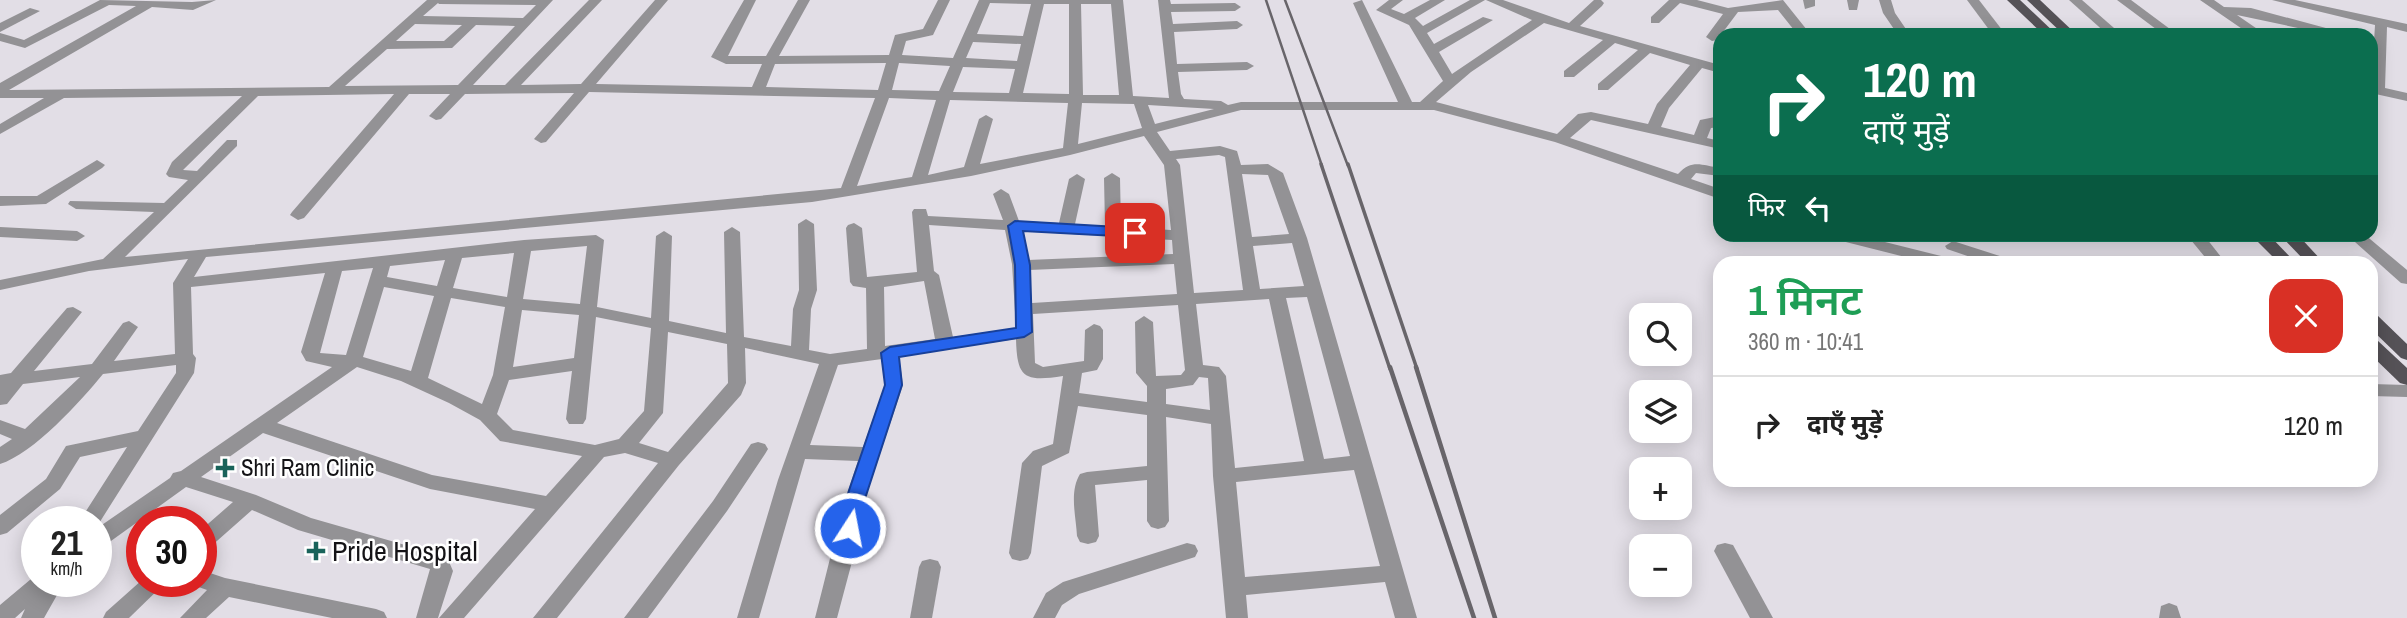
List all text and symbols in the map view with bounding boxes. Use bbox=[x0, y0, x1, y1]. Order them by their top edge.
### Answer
text: 120 m bbox=[1863, 46, 1977, 112]
icon: right bbox=[1748, 56, 1839, 147]
text: दाएँ मुड़ें bbox=[1863, 109, 1950, 152]
text: फिर bbox=[1748, 189, 1785, 224]
icon: left bbox=[1799, 189, 1837, 227]
pin bbox=[1105, 203, 1165, 263]
icon: arrive bbox=[1116, 214, 1154, 252]
text: 1 मिनट bbox=[1748, 272, 1862, 328]
button: close bbox=[2269, 279, 2343, 353]
map controls bbox=[1629, 303, 1692, 597]
button: search bbox=[1629, 303, 1692, 366]
text: 360 m · 10:41 bbox=[1748, 326, 1863, 357]
button: layers bbox=[1629, 380, 1692, 443]
icon: right bbox=[1748, 406, 1786, 444]
text: दाएँ मुड़ें bbox=[1807, 406, 1883, 441]
text: 120 m bbox=[2284, 408, 2343, 443]
place label: Shri Ram Clinic bbox=[241, 452, 374, 483]
button: + bbox=[1629, 457, 1692, 520]
marker: Shri Ram Clinic bbox=[215, 458, 235, 478]
position arrow bbox=[813, 491, 887, 565]
speed limit sign: 30 bbox=[126, 506, 217, 597]
text: 21 bbox=[51, 519, 82, 566]
place label: Pride Hospital bbox=[332, 532, 478, 570]
button: − bbox=[1629, 534, 1692, 597]
marker: Pride Hospital bbox=[306, 541, 326, 561]
text: km/h bbox=[51, 556, 83, 581]

